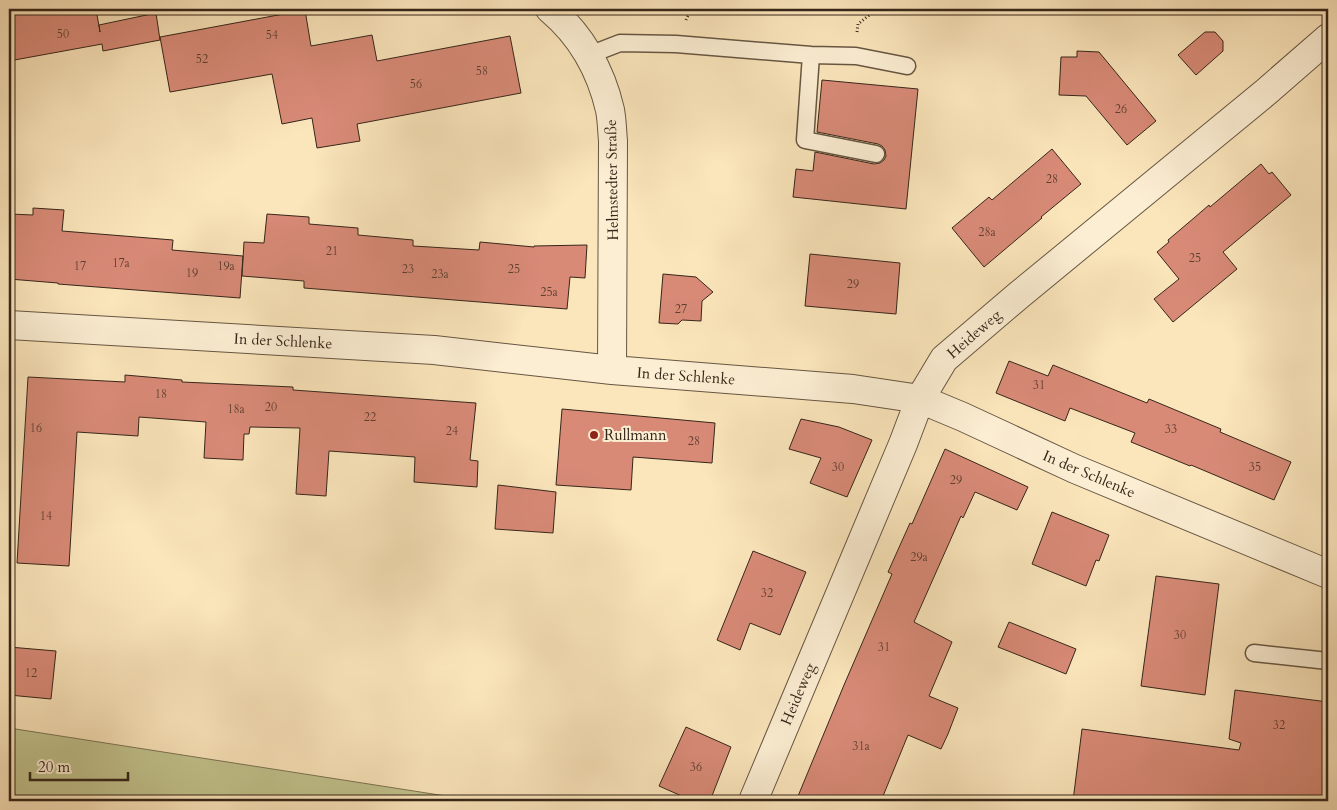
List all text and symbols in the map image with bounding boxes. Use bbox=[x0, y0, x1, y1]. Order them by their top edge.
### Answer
house number: 50 bbox=[57, 26, 69, 42]
house number: 54 bbox=[266, 27, 278, 43]
house number: 52 bbox=[196, 51, 208, 67]
house number: 58 bbox=[476, 63, 488, 79]
house number: 56 bbox=[410, 76, 422, 92]
house number: 26 bbox=[1115, 101, 1127, 117]
street label: Helmstedter Straße bbox=[601, 119, 623, 241]
house number: 28 bbox=[1046, 171, 1058, 187]
house number: 28a bbox=[978, 224, 997, 240]
house number: 21 bbox=[326, 243, 338, 259]
house number: 25 bbox=[1189, 250, 1201, 266]
house number: 17a bbox=[112, 255, 131, 271]
house number: 17 bbox=[74, 258, 86, 274]
house number: 19a bbox=[217, 258, 236, 274]
house number: 23 bbox=[402, 261, 414, 277]
house number: 25 bbox=[508, 261, 520, 277]
house number: 19 bbox=[186, 265, 198, 281]
house number: 23a bbox=[431, 266, 450, 282]
house number: 29 bbox=[847, 276, 859, 292]
house number: 25a bbox=[540, 284, 559, 300]
house number: 27 bbox=[675, 301, 687, 317]
street label: Heideweg bbox=[943, 305, 1006, 363]
street label: In der Schlenke bbox=[233, 328, 333, 354]
street label: In der Schlenke bbox=[636, 363, 736, 389]
house number: 31 bbox=[1033, 377, 1045, 393]
house number: 18 bbox=[155, 386, 167, 402]
house number: 20 bbox=[265, 399, 277, 415]
house number: 18a bbox=[227, 401, 246, 417]
house number: 22 bbox=[364, 409, 376, 425]
house number: 16 bbox=[30, 420, 42, 436]
house number: 33 bbox=[1165, 421, 1177, 437]
house number: 24 bbox=[446, 423, 458, 439]
place label: Rullmann bbox=[604, 425, 667, 445]
marker: Rullmann bbox=[588, 429, 600, 441]
house number: 28 bbox=[688, 433, 700, 449]
street label: In der Schlenke bbox=[1040, 446, 1138, 503]
house number: 30 bbox=[832, 459, 844, 475]
house number: 35 bbox=[1249, 459, 1261, 475]
house number: 29 bbox=[950, 472, 962, 488]
house number: 14 bbox=[40, 508, 52, 524]
house number: 29a bbox=[910, 549, 929, 565]
house number: 32 bbox=[761, 585, 773, 601]
house number: 30 bbox=[1174, 627, 1186, 643]
house number: 31 bbox=[878, 639, 890, 655]
street label: Heideweg bbox=[776, 659, 820, 728]
house number: 12 bbox=[25, 665, 37, 681]
house number: 32 bbox=[1273, 717, 1285, 733]
house number: 31a bbox=[852, 738, 871, 754]
scale bar bbox=[30, 750, 128, 782]
text: 20 m bbox=[38, 757, 70, 777]
house number: 36 bbox=[690, 759, 702, 775]

